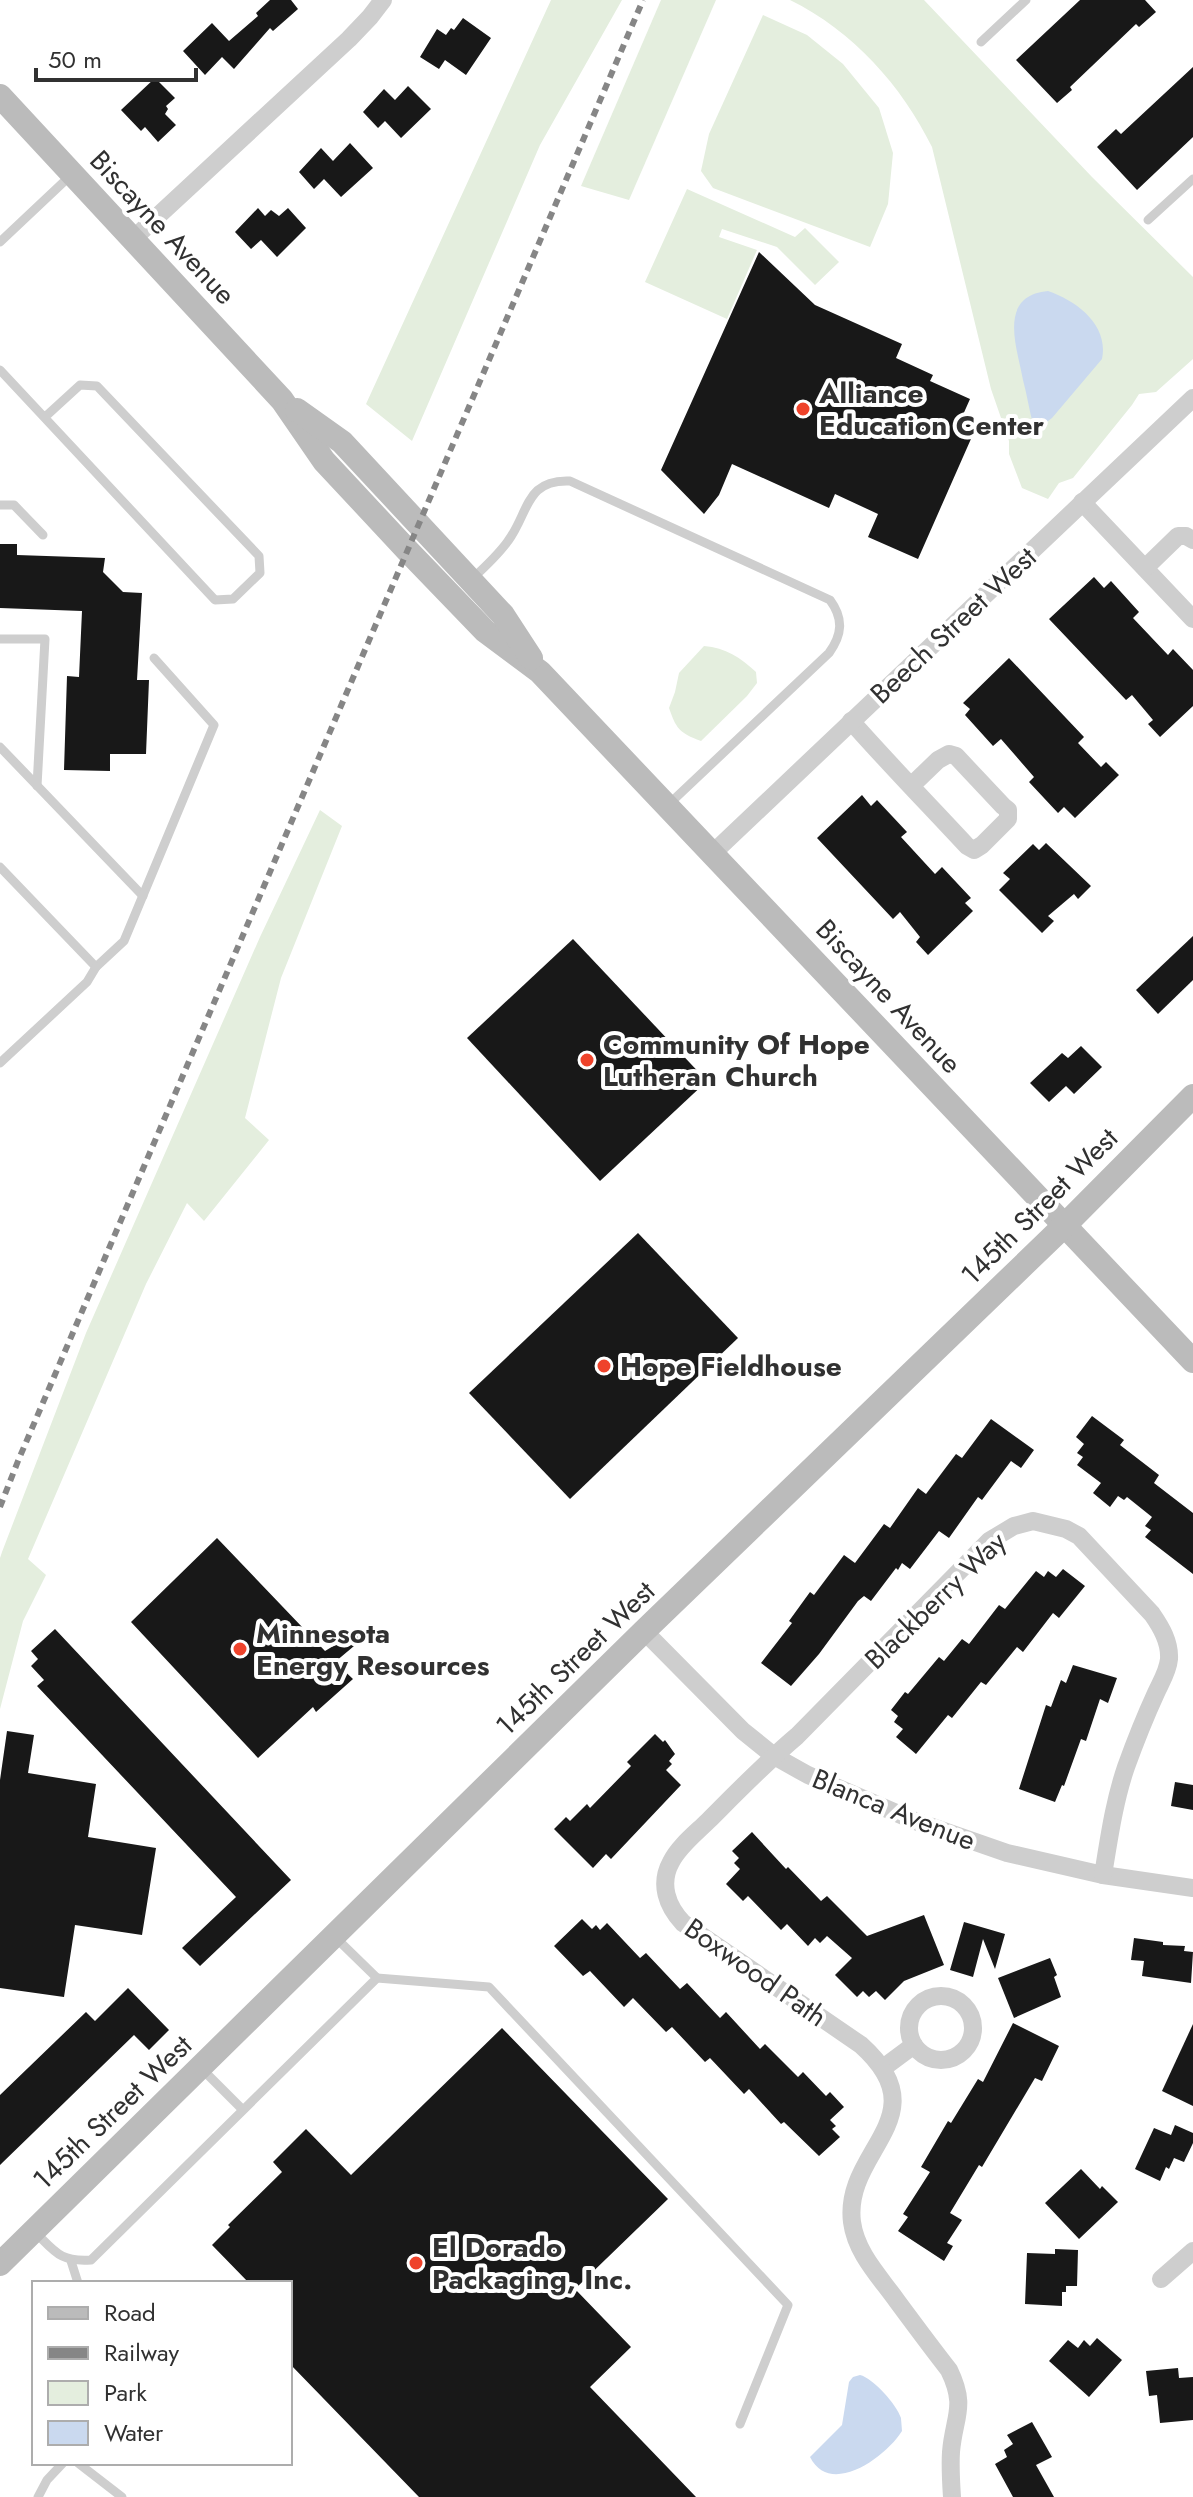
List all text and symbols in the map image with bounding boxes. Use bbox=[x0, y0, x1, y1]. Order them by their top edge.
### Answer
scale bar bbox=[36, 32, 196, 82]
text: 50 m bbox=[48, 42, 102, 77]
street label: Biscayne Avenue bbox=[80, 141, 245, 314]
place label: Alliance Education Center bbox=[818, 373, 1045, 446]
marker: Alliance Education Center bbox=[794, 400, 812, 418]
street label: Beech Street West bbox=[861, 537, 1046, 713]
street label: Biscayne Avenue bbox=[806, 910, 971, 1083]
place label: Community Of Hope Lutheran Church bbox=[603, 1024, 870, 1097]
marker: Community Of Hope Lutheran Church bbox=[578, 1051, 596, 1069]
street label: 145th Street West bbox=[951, 1118, 1127, 1294]
place label: Hope Fieldhouse bbox=[620, 1346, 842, 1387]
marker: Hope Fieldhouse bbox=[595, 1357, 613, 1375]
street label: Blackberry Way bbox=[855, 1522, 1016, 1679]
street label: 145th Street West bbox=[486, 1571, 664, 1745]
place label: Minnesota Energy Resources bbox=[256, 1613, 490, 1686]
marker: Minnesota Energy Resources bbox=[231, 1640, 249, 1658]
street label: Blanca Avenue bbox=[806, 1758, 982, 1861]
street label: Boxwood Path bbox=[676, 1908, 835, 2037]
street label: 145th Street West bbox=[23, 2025, 201, 2199]
place label: El Dorado Packaging, Inc. bbox=[432, 2227, 632, 2300]
marker: El Dorado Packaging, Inc. bbox=[407, 2254, 425, 2272]
legend bbox=[32, 2281, 292, 2465]
text: Road bbox=[104, 2295, 156, 2330]
text: Railway bbox=[104, 2335, 179, 2370]
text: Park bbox=[104, 2375, 147, 2410]
text: Water bbox=[104, 2415, 164, 2450]

